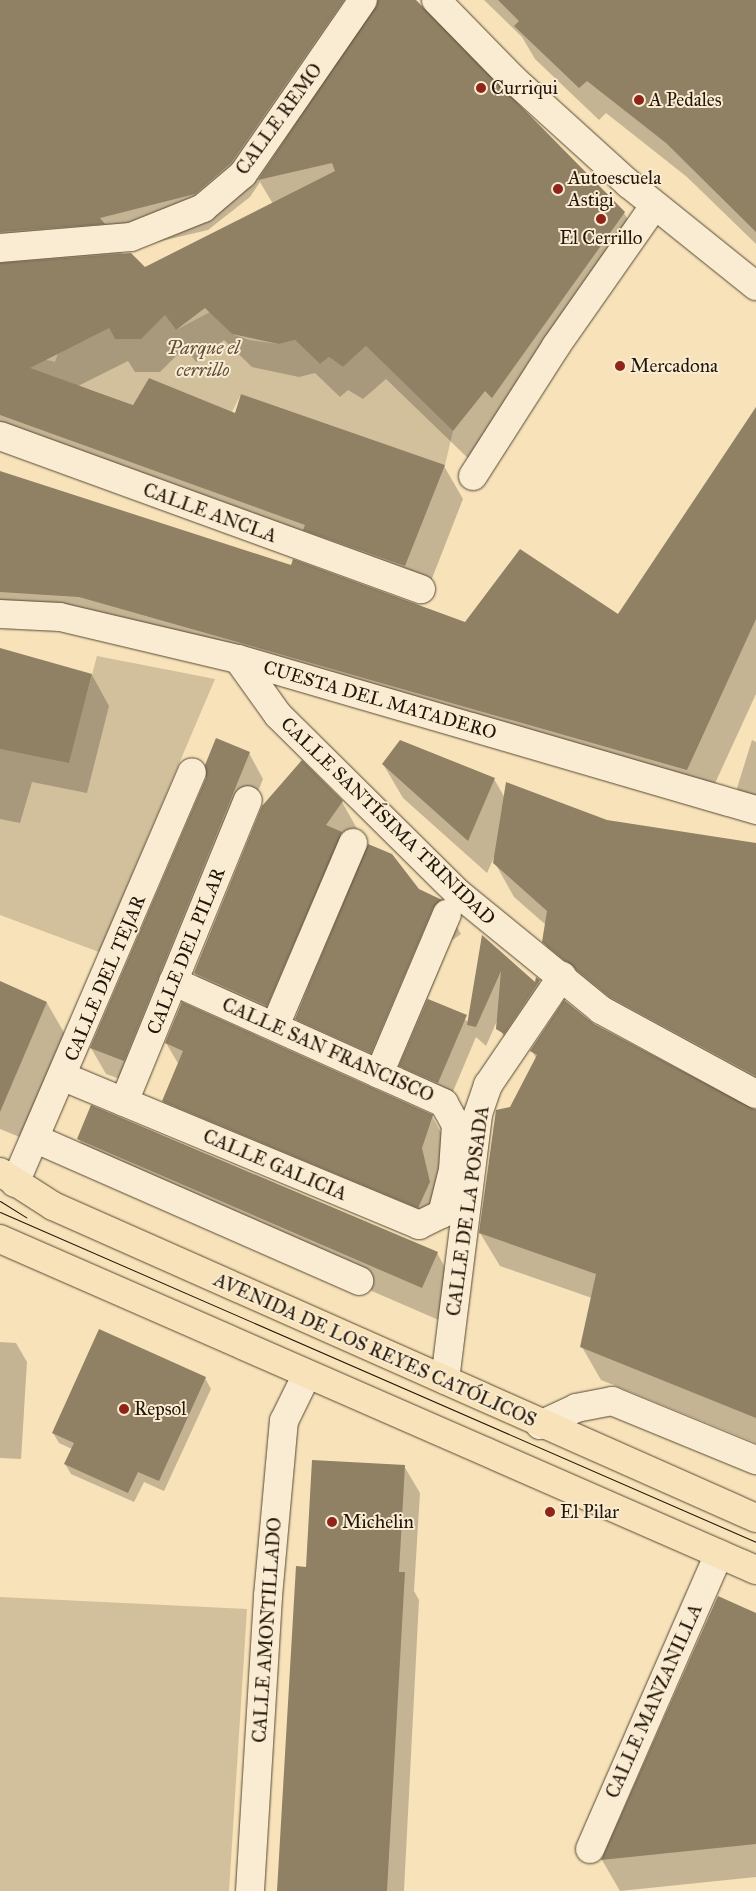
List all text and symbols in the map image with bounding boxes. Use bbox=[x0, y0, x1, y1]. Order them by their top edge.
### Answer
street label: CALLE REMO bbox=[231, 59, 327, 179]
place label: Curriqui bbox=[491, 77, 558, 99]
marker: Curriqui bbox=[475, 82, 487, 94]
place label: A Pedales bbox=[649, 89, 722, 111]
marker: A Pedales bbox=[633, 94, 645, 106]
place label: Autoescuela Astigi bbox=[568, 167, 661, 211]
marker: Autoescuela Astigi bbox=[552, 183, 564, 195]
marker: El Cerrillo bbox=[595, 213, 607, 225]
place label: El Cerrillo bbox=[559, 227, 643, 249]
park label: Parque el cerrillo bbox=[167, 337, 239, 381]
place label: Mercadona bbox=[630, 355, 718, 377]
marker: Mercadona bbox=[614, 360, 626, 372]
street label: CALLE ANCLA bbox=[140, 478, 280, 548]
street label: CUESTA DEL MATADERO bbox=[261, 656, 499, 744]
street label: CALLE SANTÍSIMA TRINIDAD bbox=[276, 712, 500, 930]
street label: CALLE DEL PILAR bbox=[142, 864, 230, 1038]
street label: CALLE DEL TEJAR bbox=[60, 892, 150, 1064]
street label: CALLE SAN FRANCISCO bbox=[219, 993, 437, 1107]
street label: CALLE DE LA POSADA bbox=[442, 1104, 494, 1318]
street label: CALLE GALICIA bbox=[200, 1124, 350, 1206]
street label: AVENIDA DE LOS REYES CATÓLICOS bbox=[210, 1268, 540, 1432]
place label: Repsol bbox=[134, 1398, 186, 1420]
marker: Repsol bbox=[118, 1403, 130, 1415]
place label: El Pilar bbox=[560, 1501, 619, 1523]
marker: El Pilar bbox=[544, 1506, 556, 1518]
place label: Michelin bbox=[342, 1511, 414, 1533]
street label: CALLE AMONTILLADO bbox=[248, 1516, 286, 1744]
marker: Michelin bbox=[326, 1516, 338, 1528]
street label: CALLE MANZANILLA bbox=[601, 1600, 707, 1802]

